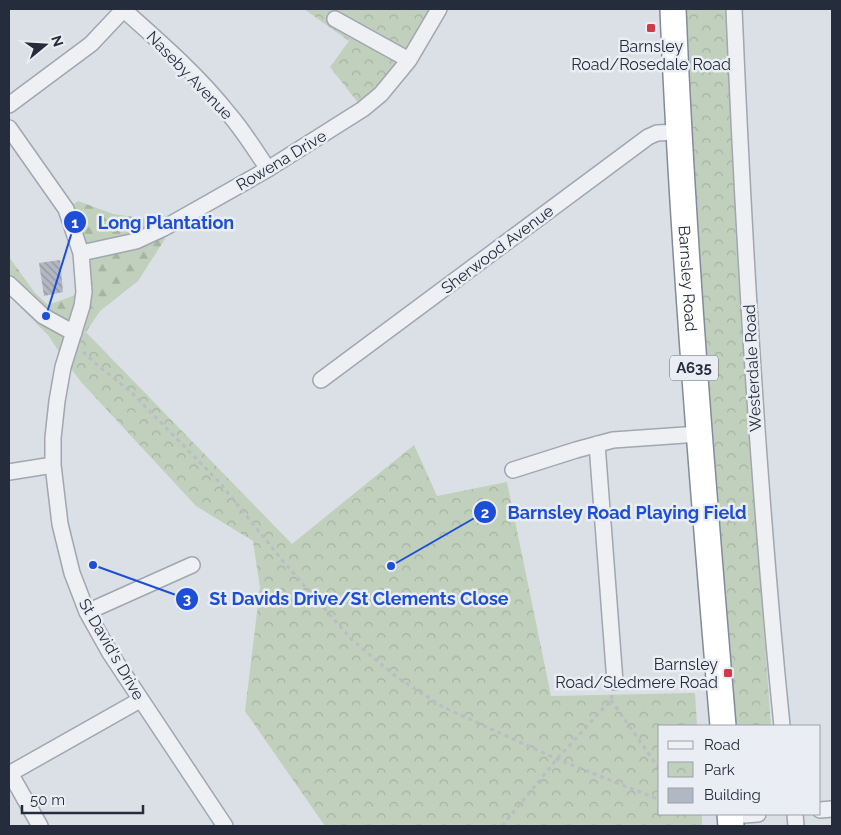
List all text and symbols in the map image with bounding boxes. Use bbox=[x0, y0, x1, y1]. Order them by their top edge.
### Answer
north arrow bbox=[20, 20, 70, 70]
marker: Barnsley Road/Rosedale Road bbox=[645, 22, 657, 34]
street label: Naseby Avenue bbox=[143, 27, 237, 124]
text: N bbox=[48, 33, 67, 49]
place label: Barnsley Road/Rosedale Road bbox=[571, 37, 731, 74]
street label: Rowena Drive bbox=[233, 126, 330, 195]
street label: Sherwood Avenue bbox=[437, 201, 557, 298]
callout: Long Plantation bbox=[63, 206, 244, 239]
text: Long Plantation bbox=[98, 212, 234, 233]
text: 1 bbox=[71, 214, 79, 232]
street label: Barnsley Road bbox=[675, 225, 701, 332]
street label: Westerdale Road bbox=[740, 304, 765, 432]
road number: A635 bbox=[670, 356, 718, 380]
callout: Barnsley Road Playing Field bbox=[472, 496, 757, 529]
text: Barnsley Road Playing Field bbox=[507, 502, 747, 523]
text: 2 bbox=[481, 504, 489, 522]
callout: St Davids Drive/St Clements Close bbox=[175, 582, 519, 615]
text: St Davids Drive/St Clements Close bbox=[209, 588, 509, 609]
text: 3 bbox=[183, 590, 191, 608]
street label: St David's Drive bbox=[75, 595, 148, 703]
place label: Barnsley Road/Sledmere Road bbox=[555, 655, 718, 692]
marker: Barnsley Road/Sledmere Road bbox=[722, 667, 734, 679]
legend bbox=[658, 725, 821, 815]
text: Road bbox=[704, 736, 740, 754]
text: Park bbox=[704, 761, 735, 779]
scale bar bbox=[22, 782, 144, 814]
text: Building bbox=[704, 786, 761, 804]
text: 50 m bbox=[30, 791, 65, 809]

